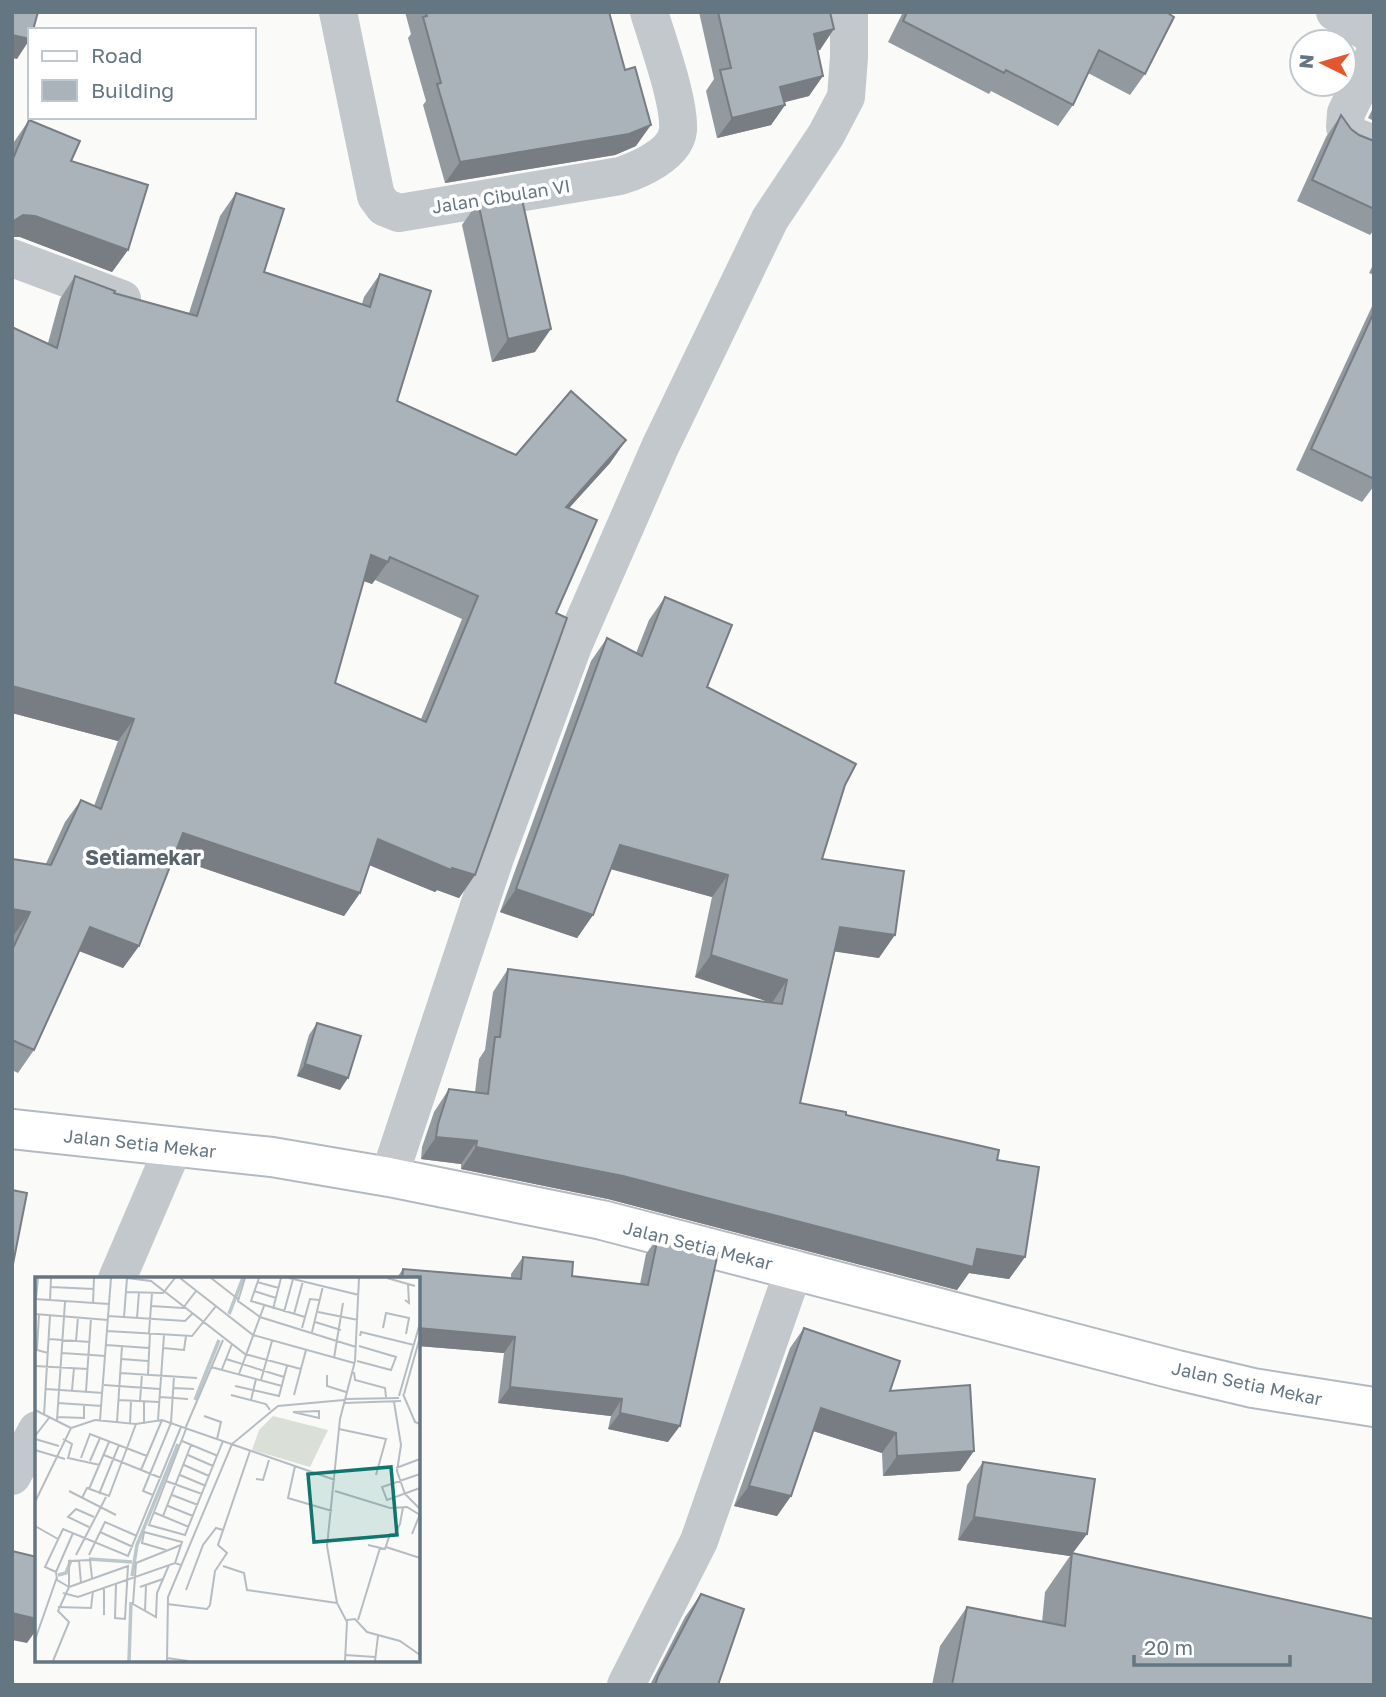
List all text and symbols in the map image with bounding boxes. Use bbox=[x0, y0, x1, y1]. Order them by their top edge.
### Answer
legend bbox=[28, 28, 256, 119]
north arrow bbox=[1288, 28, 1358, 98]
text: Road bbox=[91, 42, 142, 68]
text: N bbox=[1293, 53, 1318, 70]
text: Building bbox=[91, 77, 174, 103]
street label: Jalan Cibulan VI bbox=[430, 174, 572, 218]
district label: Setiamekar bbox=[85, 844, 201, 870]
street label: Jalan Setia Mekar bbox=[63, 1124, 217, 1162]
street label: Jalan Setia Mekar bbox=[621, 1216, 775, 1274]
inset map bbox=[35, 1277, 420, 1662]
street label: Jalan Setia Mekar bbox=[1170, 1356, 1324, 1410]
scale bar bbox=[1134, 1624, 1290, 1668]
text: 20 m bbox=[1144, 1634, 1193, 1660]

